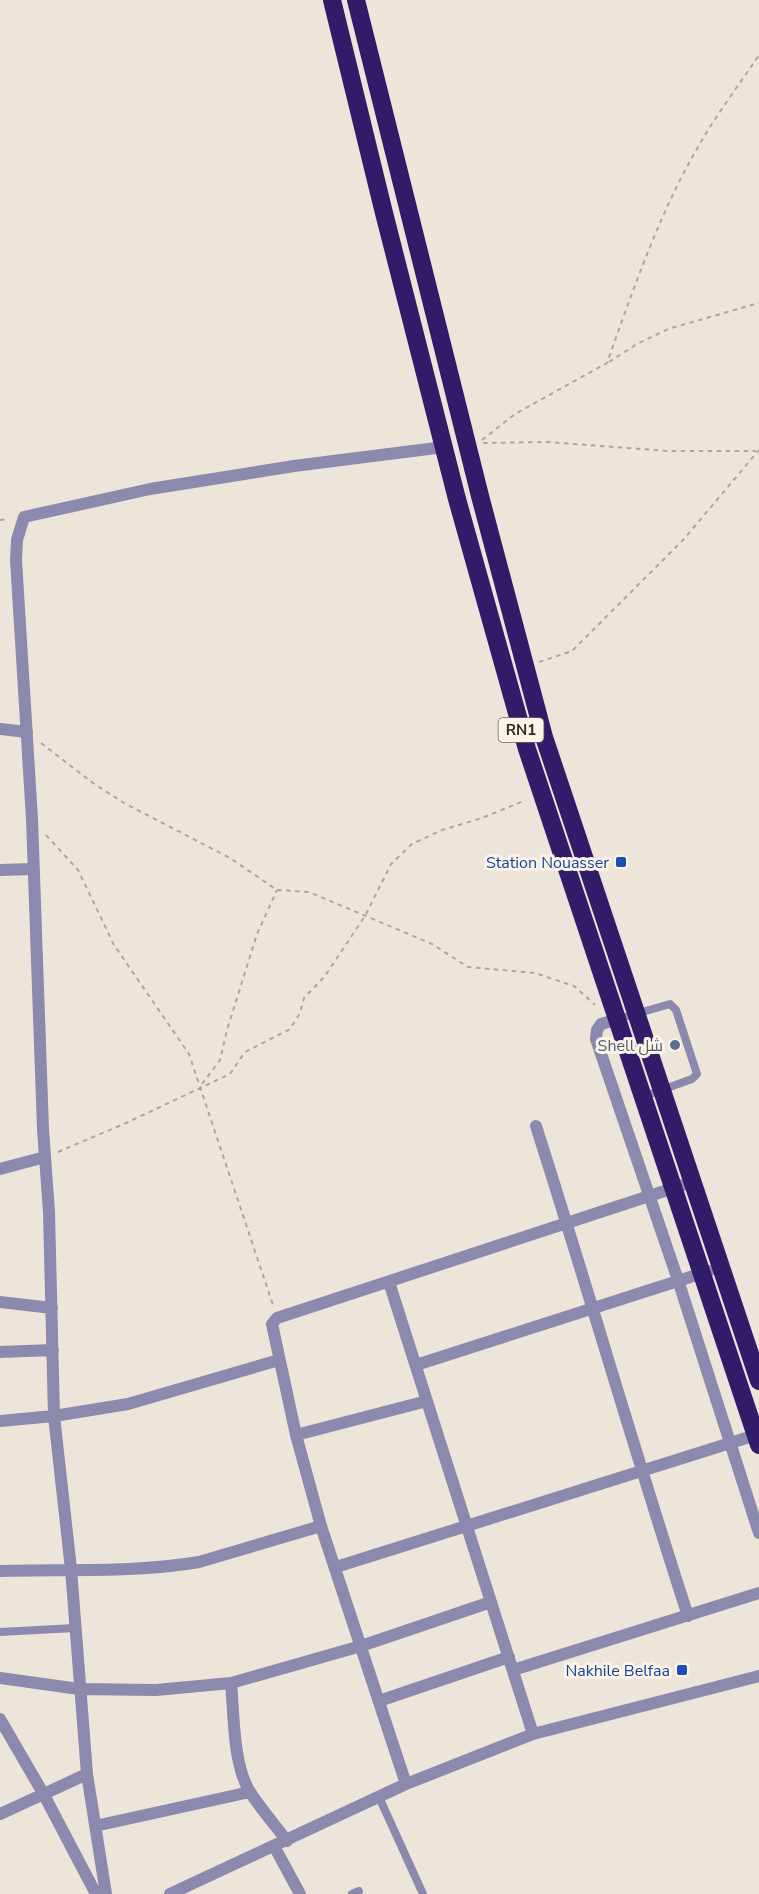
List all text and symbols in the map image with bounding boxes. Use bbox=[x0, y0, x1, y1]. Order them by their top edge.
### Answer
road number: RN1 bbox=[498, 718, 544, 742]
place label: Station Nouasser bbox=[486, 852, 609, 874]
marker: Station Nouasser bbox=[614, 855, 628, 869]
place label: Shell شل bbox=[598, 1035, 663, 1057]
marker: Shell شل bbox=[668, 1038, 682, 1052]
place label: Nakhile Belfaa bbox=[565, 1660, 670, 1682]
marker: Nakhile Belfaa bbox=[675, 1663, 689, 1677]

